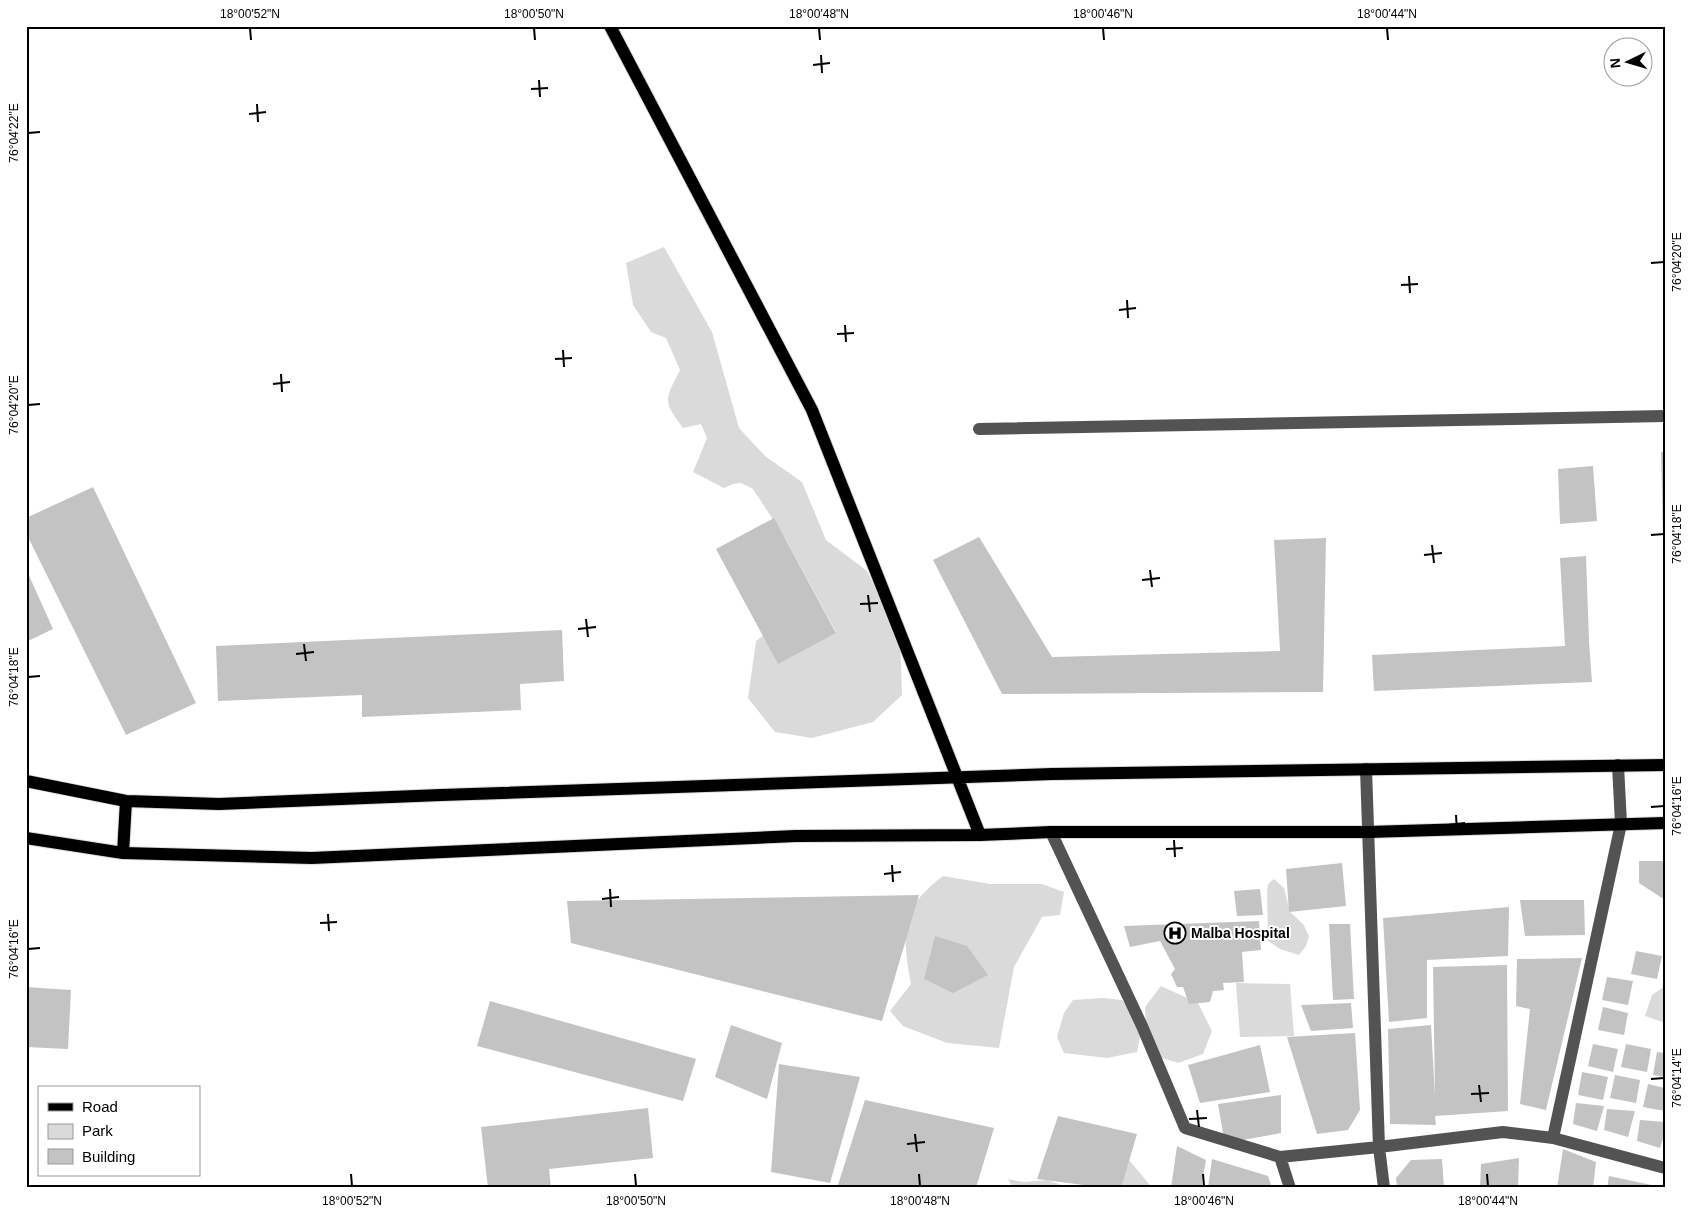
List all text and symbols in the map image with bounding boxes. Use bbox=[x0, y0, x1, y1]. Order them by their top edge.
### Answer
text: 18°00'52"N bbox=[220, 7, 280, 21]
text: 18°00'50"N bbox=[504, 7, 564, 21]
text: 18°00'48"N bbox=[789, 7, 849, 21]
text: 18°00'46"N bbox=[1073, 7, 1133, 21]
text: 18°00'44"N bbox=[1357, 7, 1417, 21]
north arrow bbox=[1604, 38, 1654, 88]
text: N bbox=[1607, 57, 1623, 69]
text: 76°04'22"E bbox=[7, 103, 21, 163]
text: 76°04'20"E bbox=[1670, 232, 1684, 292]
text: 76°04'20"E bbox=[7, 375, 21, 435]
text: 76°04'18"E bbox=[1670, 504, 1684, 564]
text: 76°04'18"E bbox=[7, 647, 21, 707]
text: 76°04'16"E bbox=[1670, 776, 1684, 836]
text: 76°04'16"E bbox=[7, 919, 21, 979]
hospital icon: Malba Hospital bbox=[1163, 921, 1187, 945]
place label: Malba Hospital bbox=[1191, 925, 1290, 941]
text: 76°04'14"E bbox=[1670, 1048, 1684, 1108]
legend bbox=[38, 1086, 200, 1176]
text: Road bbox=[82, 1098, 118, 1115]
text: Park bbox=[82, 1122, 113, 1139]
text: Building bbox=[82, 1148, 135, 1165]
text: 18°00'52"N bbox=[322, 1194, 382, 1208]
text: 18°00'50"N bbox=[606, 1194, 666, 1208]
text: 18°00'48"N bbox=[890, 1194, 950, 1208]
text: 18°00'46"N bbox=[1174, 1194, 1234, 1208]
text: 18°00'44"N bbox=[1458, 1194, 1518, 1208]

